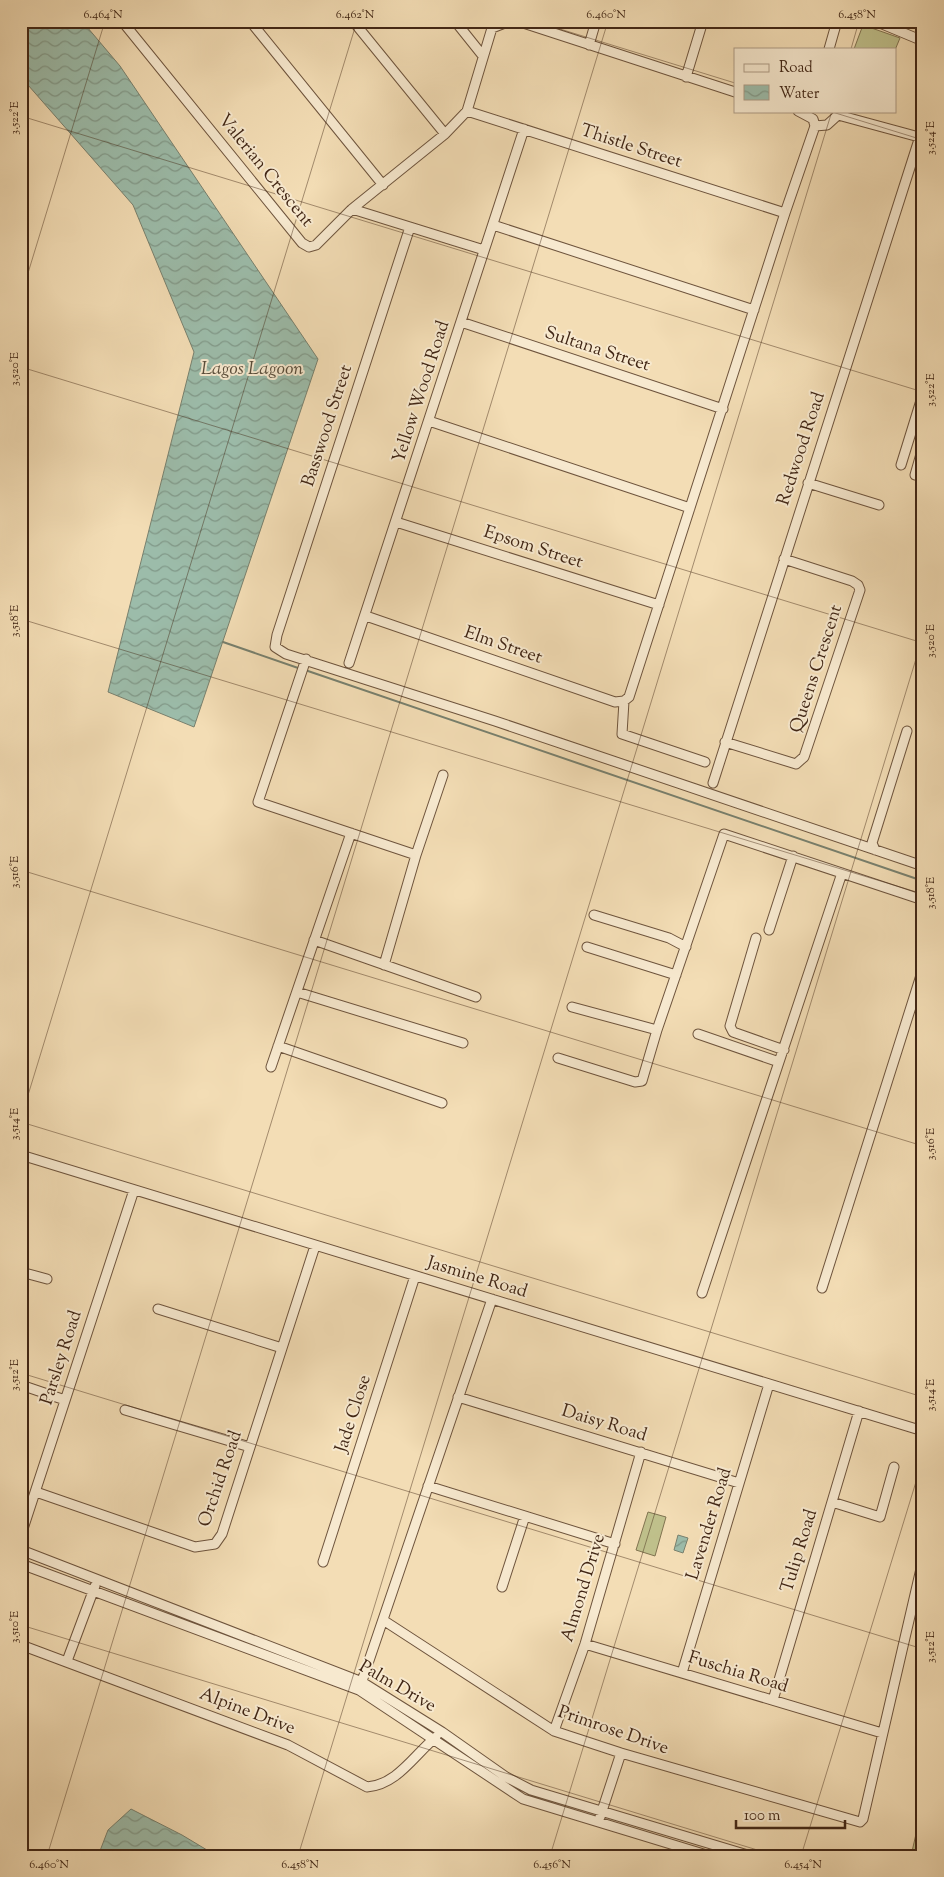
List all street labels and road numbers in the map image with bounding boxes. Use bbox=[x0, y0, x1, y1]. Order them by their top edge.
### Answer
street label: Valerian Crescent bbox=[211, 109, 319, 233]
street label: Thistle Street bbox=[577, 118, 685, 176]
street label: Yellow Wood Road bbox=[387, 317, 457, 467]
street label: Sultana Street bbox=[541, 321, 653, 379]
street label: Basswood Street bbox=[296, 362, 360, 490]
street label: Redwood Road bbox=[771, 389, 833, 509]
street label: Epsom Street bbox=[480, 520, 586, 576]
street label: Queens Crescent bbox=[784, 602, 850, 736]
street label: Elm Street bbox=[460, 621, 546, 671]
street label: Jasmine Road bbox=[423, 1250, 530, 1306]
street label: Parsley Road bbox=[34, 1307, 90, 1409]
street label: Jade Close bbox=[329, 1372, 379, 1457]
street label: Daisy Road bbox=[558, 1399, 650, 1449]
street label: Orchid Road bbox=[192, 1427, 250, 1531]
street label: Lavender Road bbox=[681, 1465, 739, 1583]
street label: Tulip Road bbox=[775, 1506, 825, 1596]
street label: Almond Drive bbox=[555, 1531, 613, 1645]
street label: Fuschia Road bbox=[685, 1645, 791, 1701]
street label: Palm Drive bbox=[354, 1654, 440, 1720]
street label: Alpine Drive bbox=[195, 1682, 299, 1742]
street label: Primrose Drive bbox=[554, 1700, 672, 1762]

